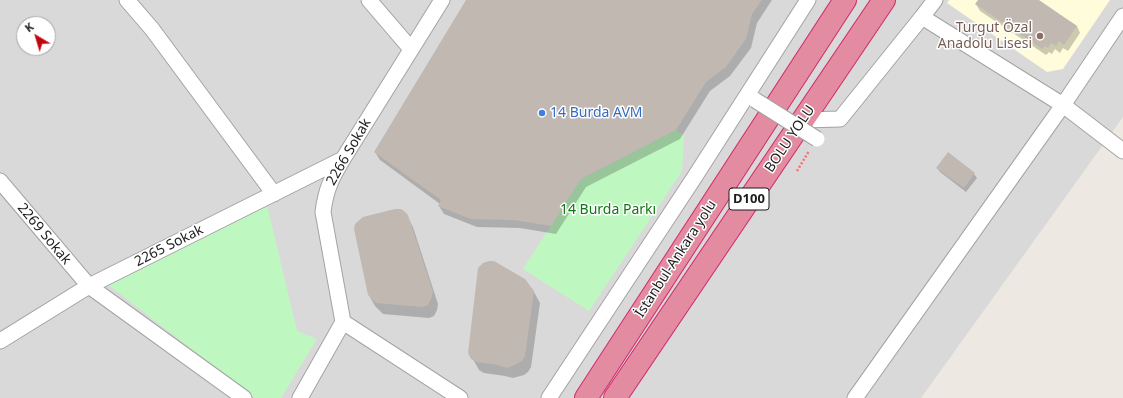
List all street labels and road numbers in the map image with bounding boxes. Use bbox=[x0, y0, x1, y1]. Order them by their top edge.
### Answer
street label: BOLU YOLU bbox=[761, 102, 819, 176]
street label: 2266 Sokak bbox=[323, 115, 375, 189]
road number: D100 bbox=[729, 188, 769, 210]
street label: İstanbul-Ankara yolu bbox=[632, 197, 720, 321]
street label: 2269 Sokak bbox=[14, 200, 74, 268]
street label: 2265 Sokak bbox=[132, 222, 206, 270]

